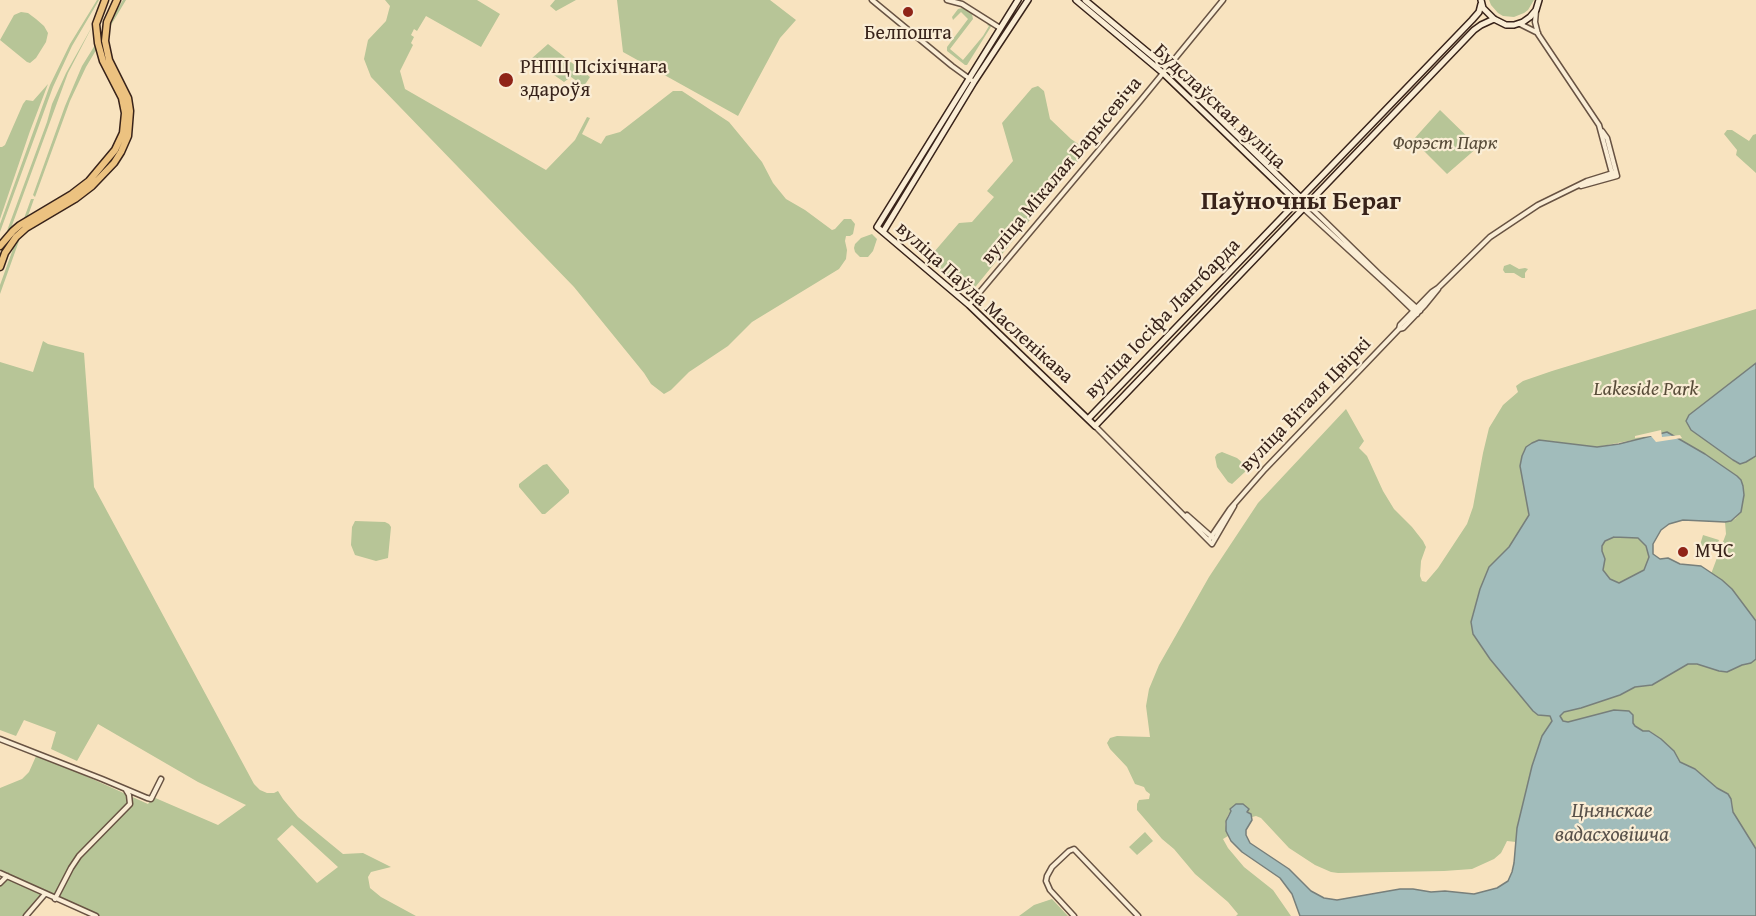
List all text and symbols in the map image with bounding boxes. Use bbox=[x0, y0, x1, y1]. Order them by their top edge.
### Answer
marker: Белпошта bbox=[901, 5, 915, 19]
place label: Белпошта bbox=[864, 22, 952, 46]
street label: Будслаўская вуліца bbox=[1148, 39, 1290, 175]
place label: РНПЦ Псіхічнага здароўя bbox=[520, 56, 667, 103]
marker: РНПЦ Псіхічнага здароўя bbox=[497, 71, 515, 89]
street label: вуліца Мікалая Барысевіча bbox=[976, 72, 1148, 270]
park label: Форэст Парк bbox=[1392, 132, 1498, 156]
district label: Паўночны Бераг bbox=[1201, 186, 1401, 218]
street label: вуліца Паўла Масленікава bbox=[890, 217, 1078, 389]
street label: вуліца Іосіфа Лангбарда bbox=[1080, 234, 1246, 404]
street label: вуліца Віталя Цвіркі bbox=[1235, 332, 1377, 478]
park label: Lakeside Park bbox=[1594, 378, 1698, 402]
place label: МЧС bbox=[1695, 540, 1734, 564]
marker: МЧС bbox=[1676, 545, 1690, 559]
water label: Цнянскае вадасховішча bbox=[1555, 799, 1669, 849]

